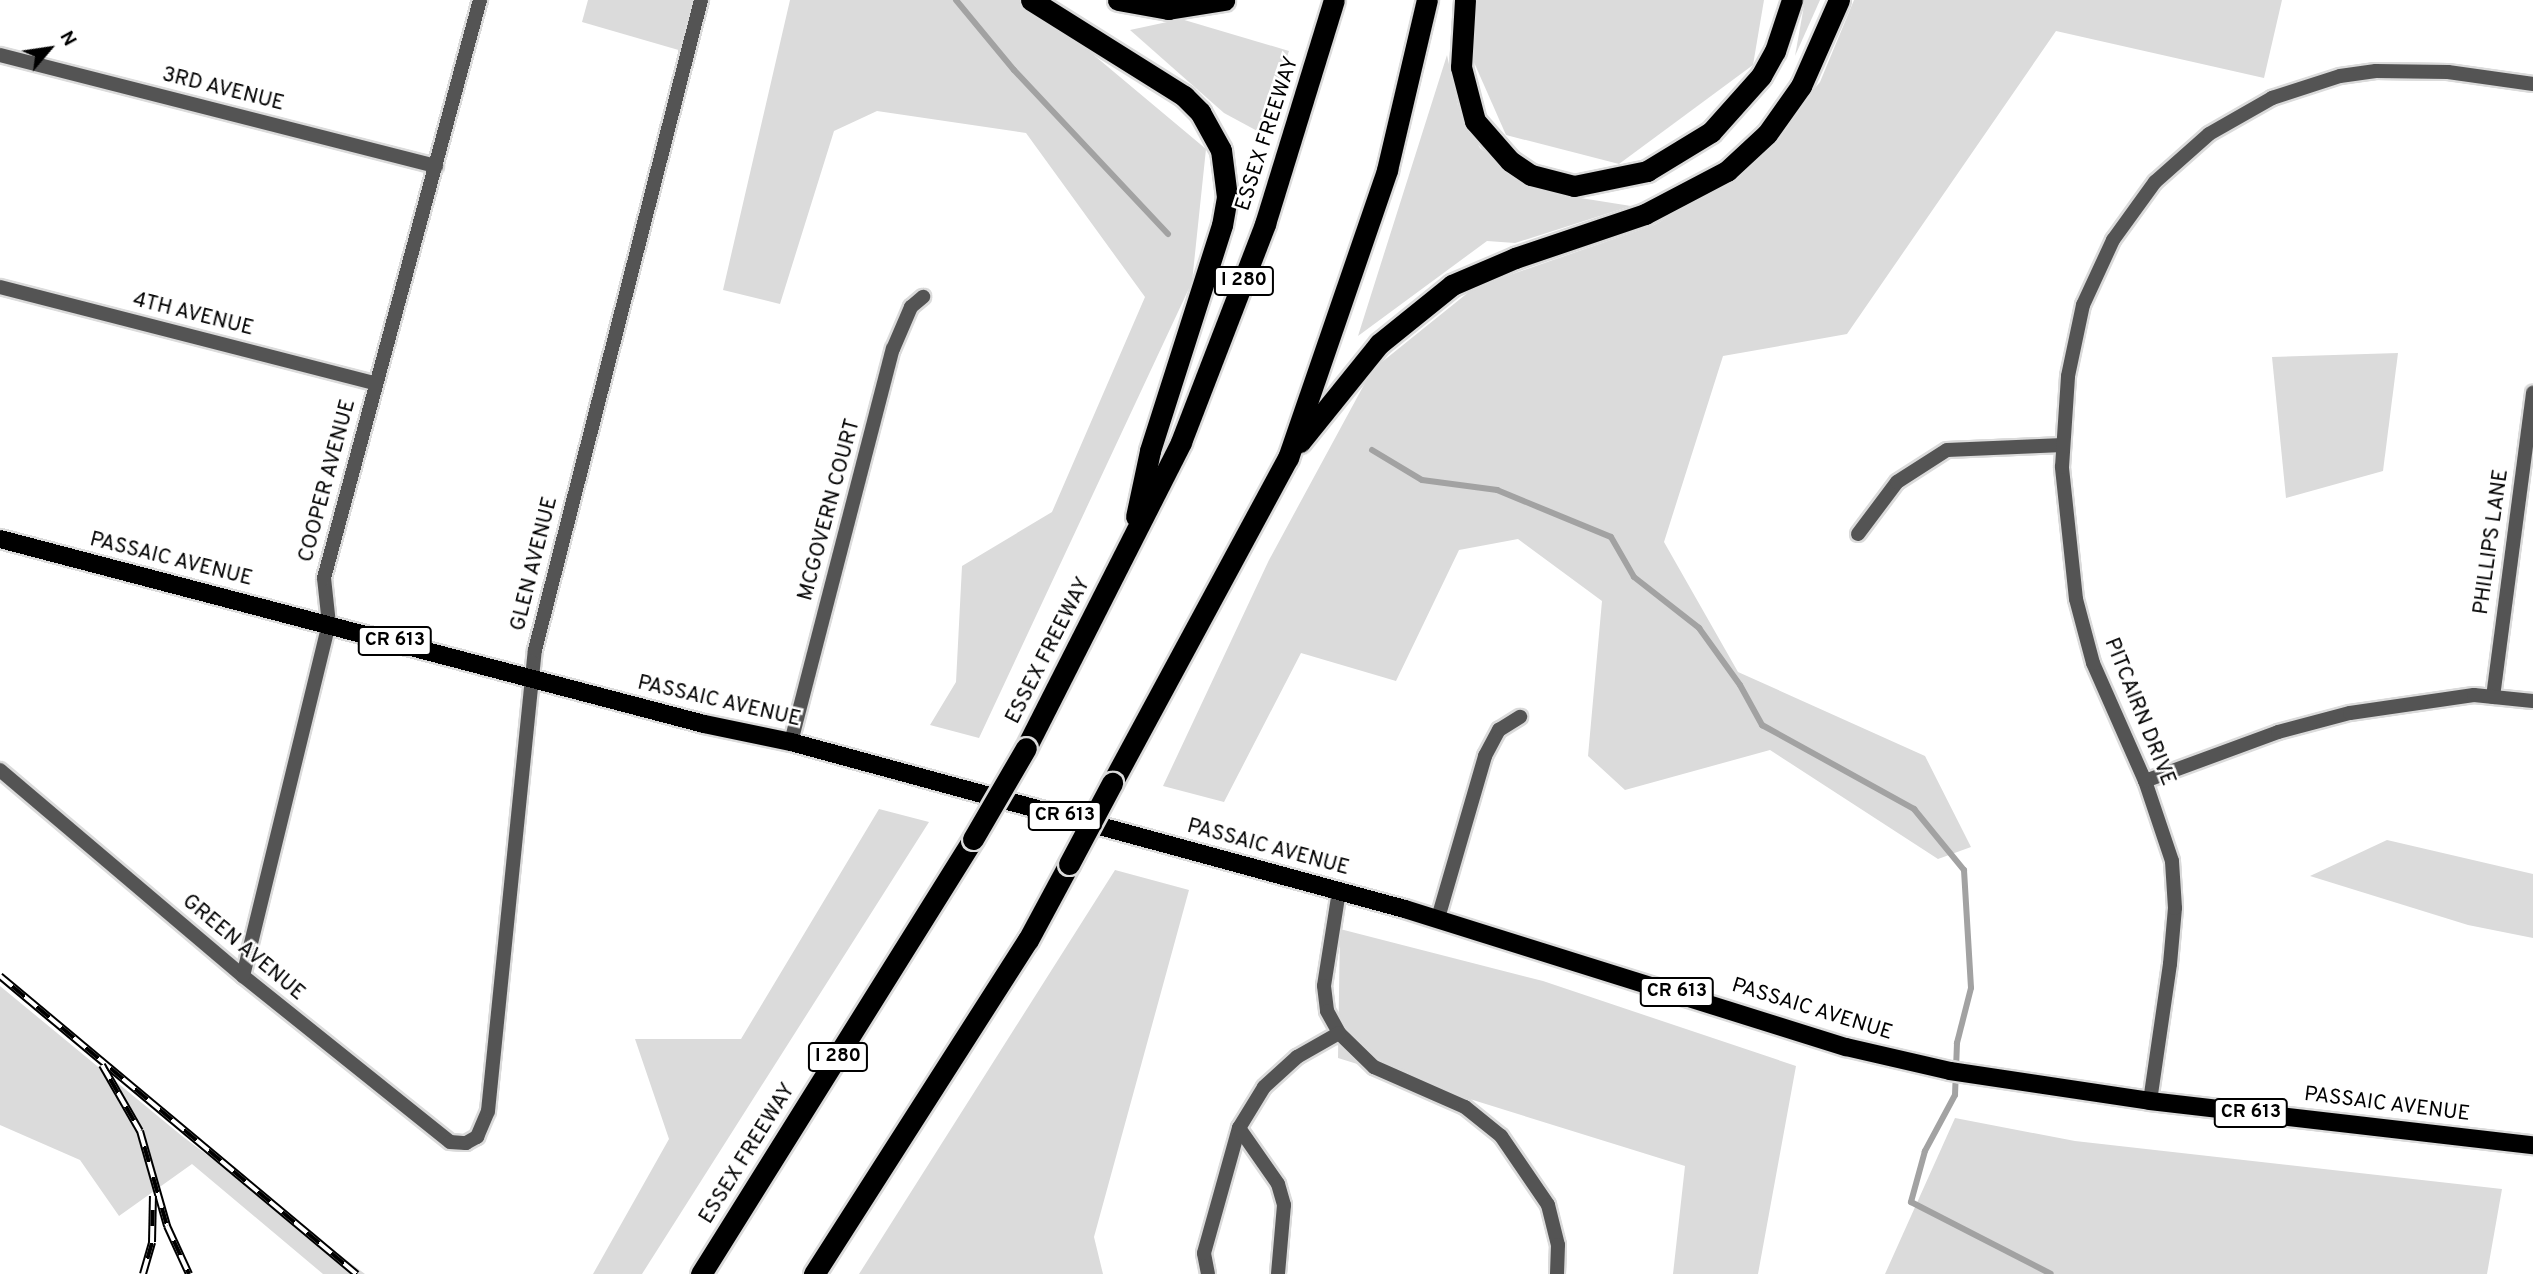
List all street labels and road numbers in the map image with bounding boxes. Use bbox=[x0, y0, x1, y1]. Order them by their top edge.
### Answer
street label: ESSEX FREEWAY bbox=[1231, 54, 1305, 214]
street label: 3RD AVENUE bbox=[159, 63, 287, 117]
road number: I 280 bbox=[1212, 266, 1276, 296]
street label: 4TH AVENUE bbox=[130, 288, 256, 342]
street label: COOPER AVENUE bbox=[294, 396, 362, 566]
street label: MCGOVERN COURT bbox=[794, 416, 866, 604]
street label: PHILLIPS LANE bbox=[2469, 468, 2515, 616]
street label: GLEN AVENUE bbox=[506, 494, 564, 634]
street label: PASSAIC AVENUE bbox=[87, 527, 255, 593]
street label: ESSEX FREEWAY bbox=[1001, 574, 1097, 728]
road number: CR 613 bbox=[356, 626, 434, 656]
street label: PITCAIRN DRIVE bbox=[2098, 634, 2180, 790]
street label: PASSAIC AVENUE bbox=[634, 671, 804, 733]
road number: CR 613 bbox=[1026, 800, 1104, 832]
street label: PASSAIC AVENUE bbox=[1184, 814, 1352, 882]
street label: GREEN AVENUE bbox=[176, 889, 310, 1007]
street label: PASSAIC AVENUE bbox=[1728, 973, 1896, 1047]
road number: CR 613 bbox=[1638, 976, 1716, 1008]
road number: I 280 bbox=[806, 1042, 870, 1072]
street label: ESSEX FREEWAY bbox=[695, 1079, 801, 1229]
street label: PASSAIC AVENUE bbox=[2302, 1082, 2472, 1128]
road number: CR 613 bbox=[2212, 1098, 2290, 1128]

